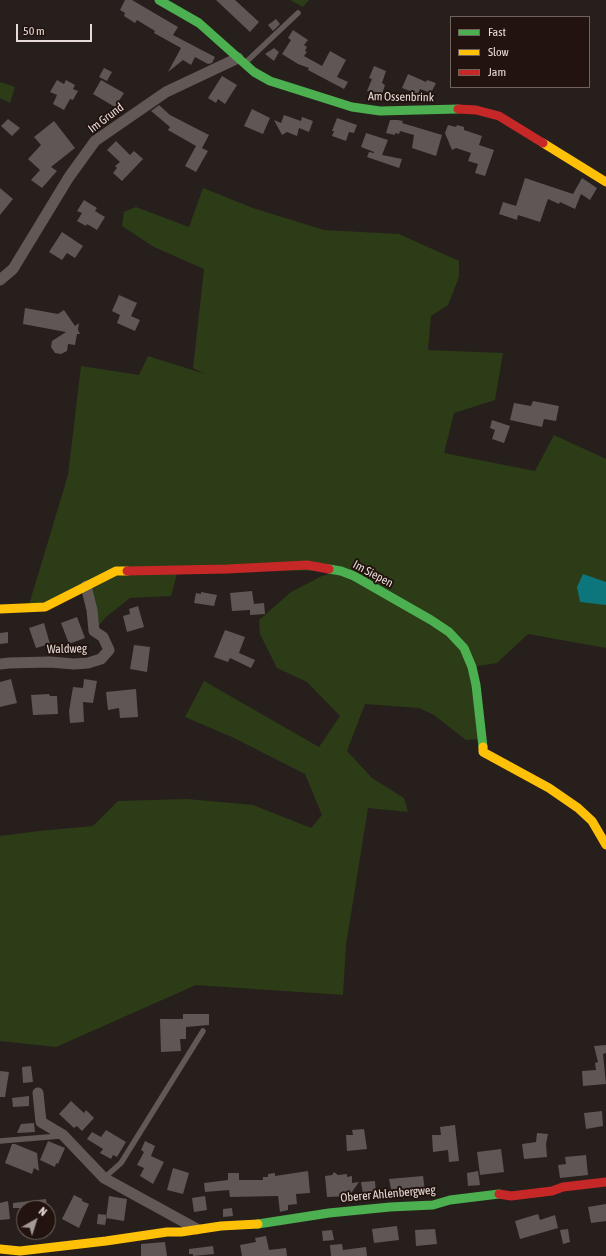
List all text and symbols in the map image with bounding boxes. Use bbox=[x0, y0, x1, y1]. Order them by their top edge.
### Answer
scale bar bbox=[18, 16, 94, 42]
legend bbox=[450, 16, 590, 88]
text: 50 m bbox=[23, 24, 45, 38]
text: Fast bbox=[488, 25, 506, 39]
text: Slow bbox=[488, 45, 509, 59]
text: Jam bbox=[488, 65, 506, 79]
street label: Am Ossenbrink bbox=[368, 89, 434, 105]
street label: Im Grund bbox=[85, 100, 127, 136]
street label: Im Siepen bbox=[350, 557, 396, 591]
street label: Waldweg bbox=[47, 641, 87, 657]
street label: Oberer Ahlenbergweg bbox=[340, 1183, 436, 1205]
north arrow bbox=[16, 1200, 56, 1240]
text: N bbox=[37, 1205, 49, 1218]

